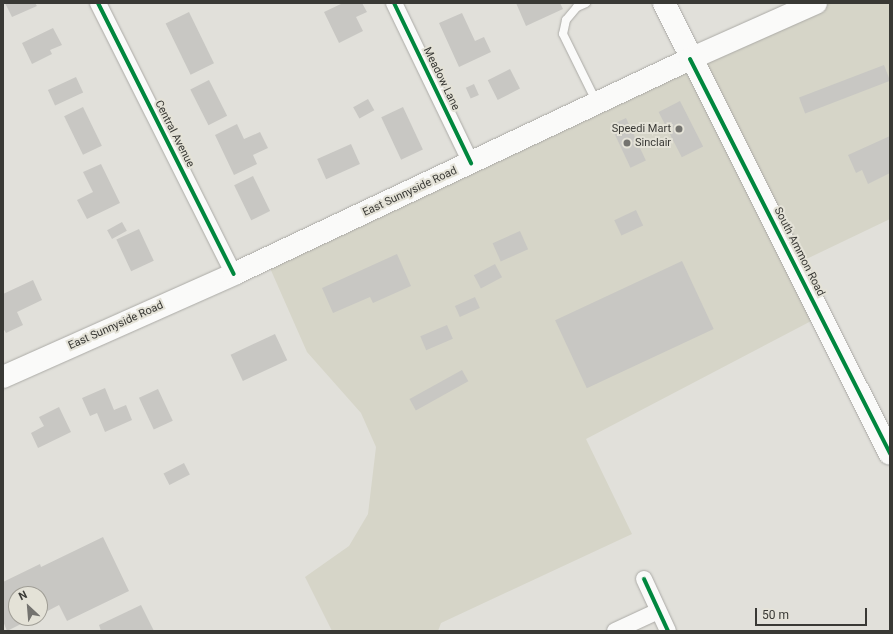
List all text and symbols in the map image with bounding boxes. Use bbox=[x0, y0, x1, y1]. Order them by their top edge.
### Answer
street label: Meadow Lane bbox=[420, 45, 462, 113]
street label: Central Avenue bbox=[151, 98, 197, 170]
place label: Speedi Mart bbox=[612, 122, 671, 136]
marker: Speedi Mart bbox=[674, 124, 684, 134]
place label: Sinclair bbox=[635, 136, 671, 150]
marker: Sinclair bbox=[622, 138, 632, 148]
street label: East Sunnyside Road bbox=[361, 164, 459, 220]
street label: South Ammon Road bbox=[771, 205, 827, 299]
street label: East Sunnyside Road bbox=[66, 299, 166, 353]
north arrow bbox=[8, 586, 48, 626]
text: N bbox=[17, 588, 29, 603]
scale bar bbox=[757, 600, 869, 626]
text: 50 m bbox=[762, 608, 789, 622]

